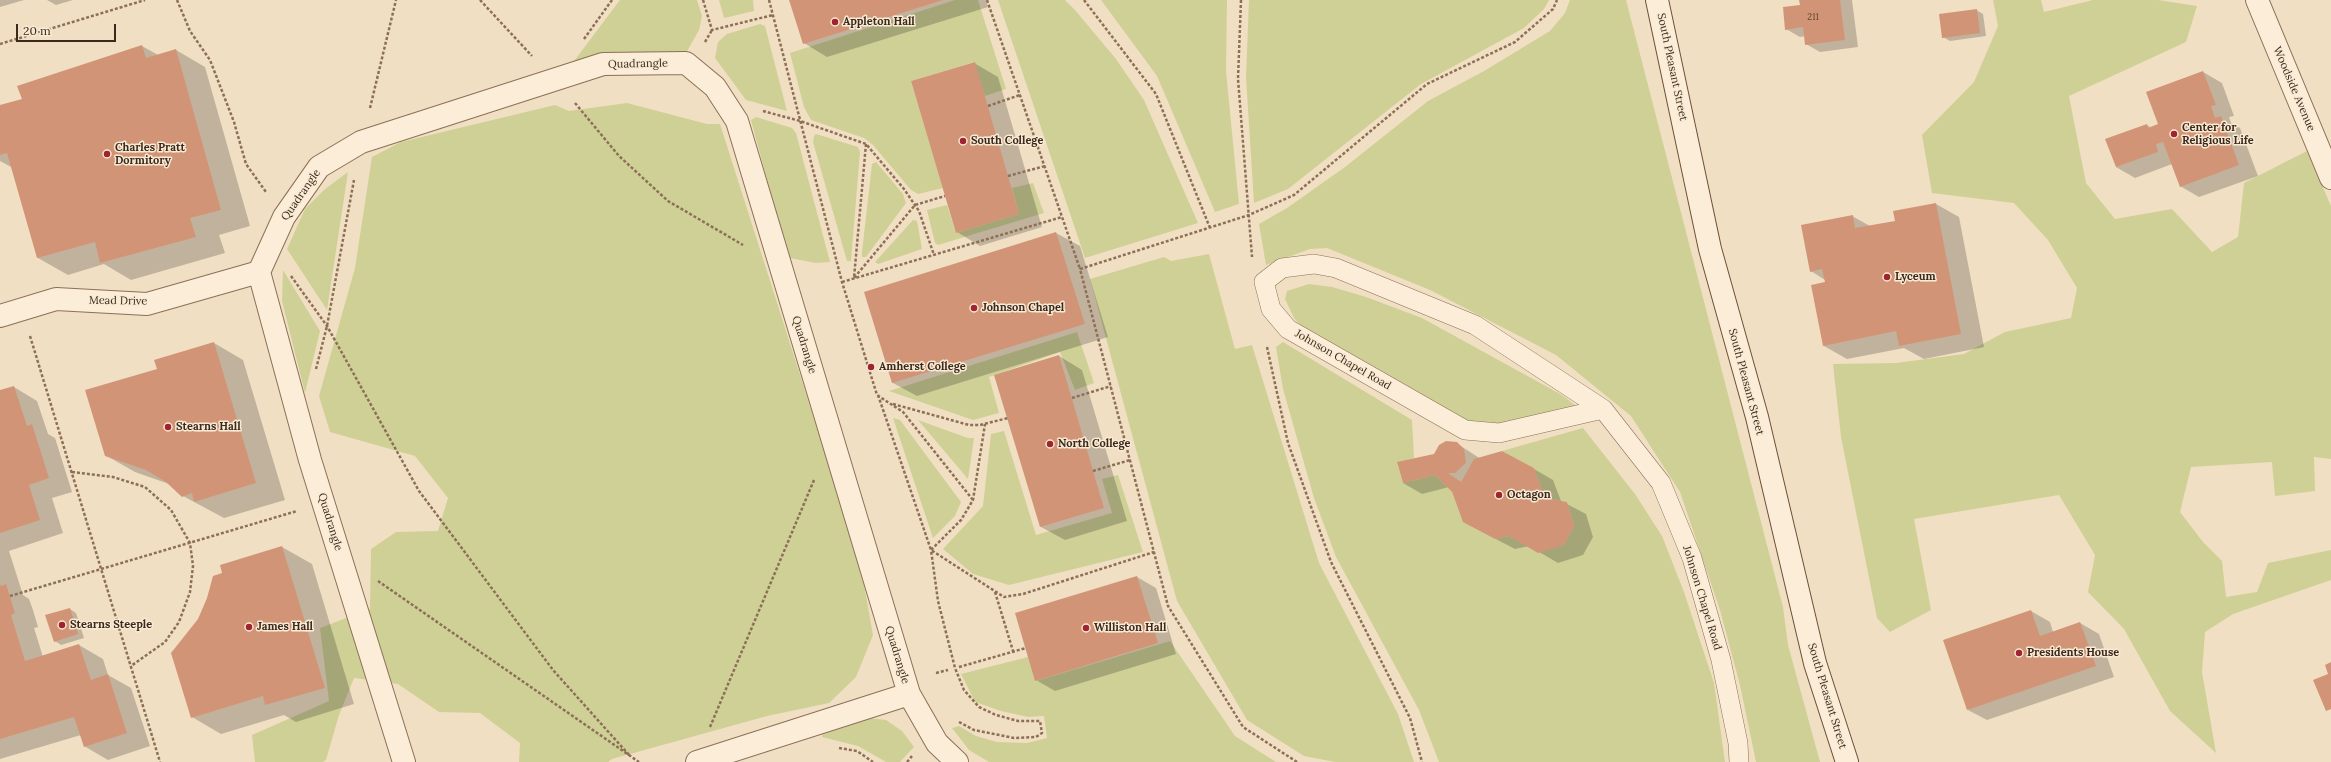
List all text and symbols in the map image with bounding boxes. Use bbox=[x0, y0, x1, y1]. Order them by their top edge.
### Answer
street label: South Pleasant Street bbox=[1654, 12, 1690, 122]
house number: 211 bbox=[1807, 12, 1819, 22]
place label: Appleton Hall bbox=[843, 15, 915, 29]
scale bar bbox=[18, 16, 118, 42]
marker: Appleton Hall bbox=[830, 17, 840, 27]
text: 20 m bbox=[23, 23, 51, 38]
street label: Woodside Avenue bbox=[2270, 45, 2318, 133]
street label: Quadrangle bbox=[608, 57, 668, 71]
place label: Center for Religious Life bbox=[2182, 121, 2254, 147]
marker: Center for Religious Life bbox=[2169, 129, 2179, 139]
place label: South College bbox=[971, 134, 1043, 148]
marker: South College bbox=[958, 136, 968, 146]
place label: Charles Pratt Dormitory bbox=[115, 141, 185, 167]
marker: Charles Pratt Dormitory bbox=[102, 149, 112, 159]
street label: Quadrangle bbox=[278, 167, 324, 223]
place label: Lyceum bbox=[1895, 270, 1936, 284]
marker: Lyceum bbox=[1882, 272, 1892, 282]
street label: Mead Drive bbox=[89, 294, 147, 308]
place label: Johnson Chapel bbox=[982, 301, 1064, 315]
marker: Johnson Chapel bbox=[969, 303, 979, 313]
street label: Quadrangle bbox=[789, 314, 819, 376]
street label: Johnson Chapel Road bbox=[1293, 327, 1393, 393]
street label: South Pleasant Street bbox=[1725, 327, 1767, 437]
place label: Amherst College bbox=[879, 360, 966, 374]
marker: Amherst College bbox=[866, 362, 876, 372]
place label: Stearns Hall bbox=[176, 420, 241, 434]
marker: Stearns Hall bbox=[163, 422, 173, 432]
place label: North College bbox=[1058, 437, 1130, 451]
marker: North College bbox=[1045, 439, 1055, 449]
place label: Octagon bbox=[1507, 488, 1551, 502]
marker: Octagon bbox=[1494, 490, 1504, 500]
street label: Quadrangle bbox=[315, 491, 345, 553]
street label: Johnson Chapel Road bbox=[1680, 544, 1724, 652]
place label: Stearns Steeple bbox=[70, 618, 152, 632]
marker: Stearns Steeple bbox=[57, 620, 67, 630]
place label: James Hall bbox=[257, 620, 313, 634]
place label: Williston Hall bbox=[1094, 621, 1166, 635]
marker: James Hall bbox=[244, 622, 254, 632]
marker: Williston Hall bbox=[1081, 623, 1091, 633]
street label: Quadrangle bbox=[882, 624, 912, 686]
street label: South Pleasant Street bbox=[1805, 642, 1849, 750]
place label: Presidents House bbox=[2027, 646, 2119, 660]
marker: Presidents House bbox=[2014, 648, 2024, 658]

